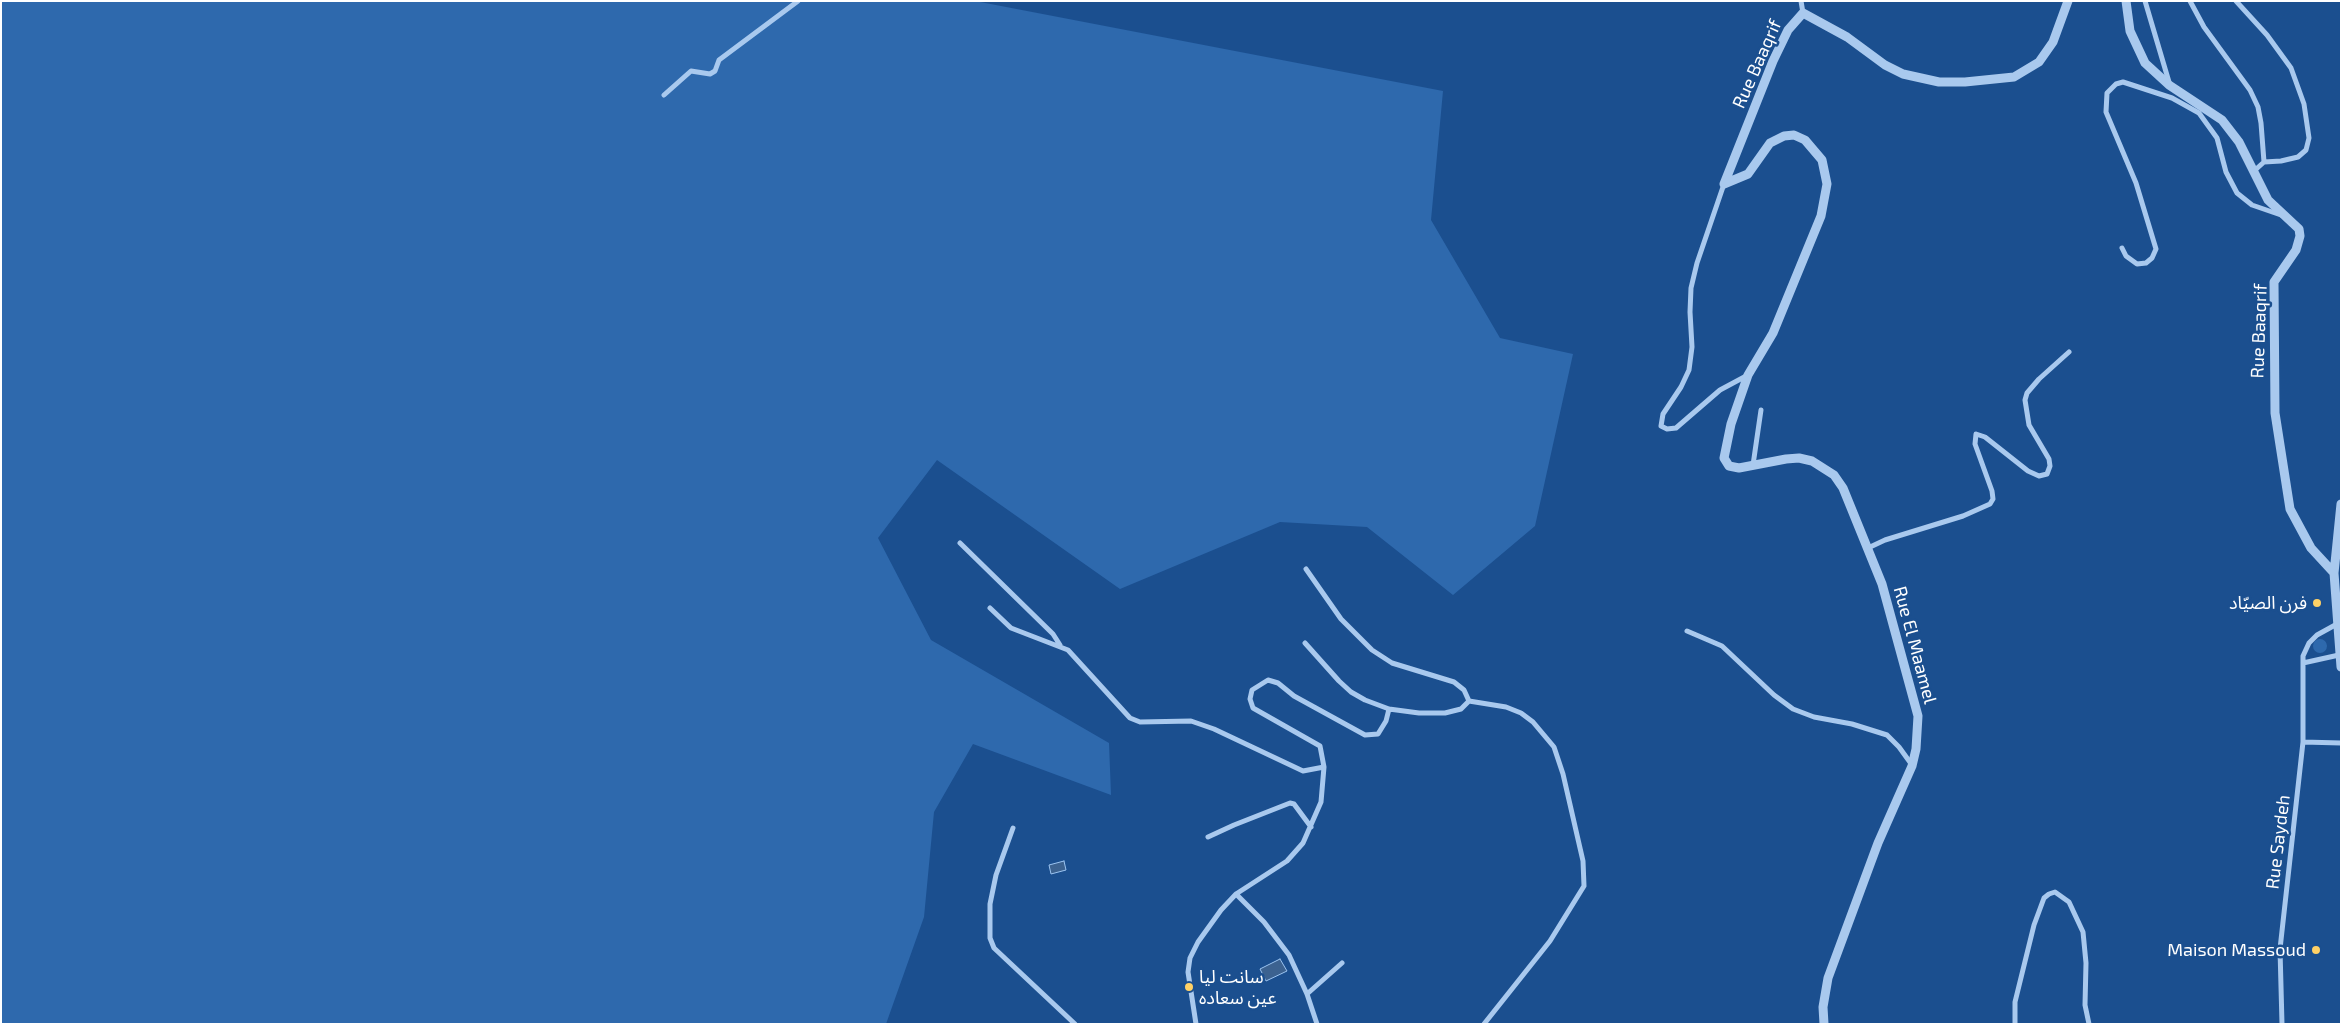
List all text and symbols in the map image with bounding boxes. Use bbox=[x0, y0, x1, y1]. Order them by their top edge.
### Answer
street label: Rue Baaqrif bbox=[1728, 16, 1786, 112]
street label: Rue Baaqrif bbox=[2247, 283, 2271, 379]
street label: Rue El Maamel bbox=[1889, 584, 1941, 706]
place label: فرن الصيّاد bbox=[2229, 592, 2307, 614]
marker: فرن الصيّاد bbox=[2311, 597, 2323, 609]
street label: Rue Saydeh bbox=[2261, 794, 2295, 890]
place label: Maison Massoud bbox=[2167, 939, 2306, 961]
marker: Maison Massoud bbox=[2310, 944, 2322, 956]
place label: سانت ليا عين سعاده bbox=[1199, 966, 1277, 1009]
marker: سانت ليا عين سعاده bbox=[1183, 981, 1195, 993]

